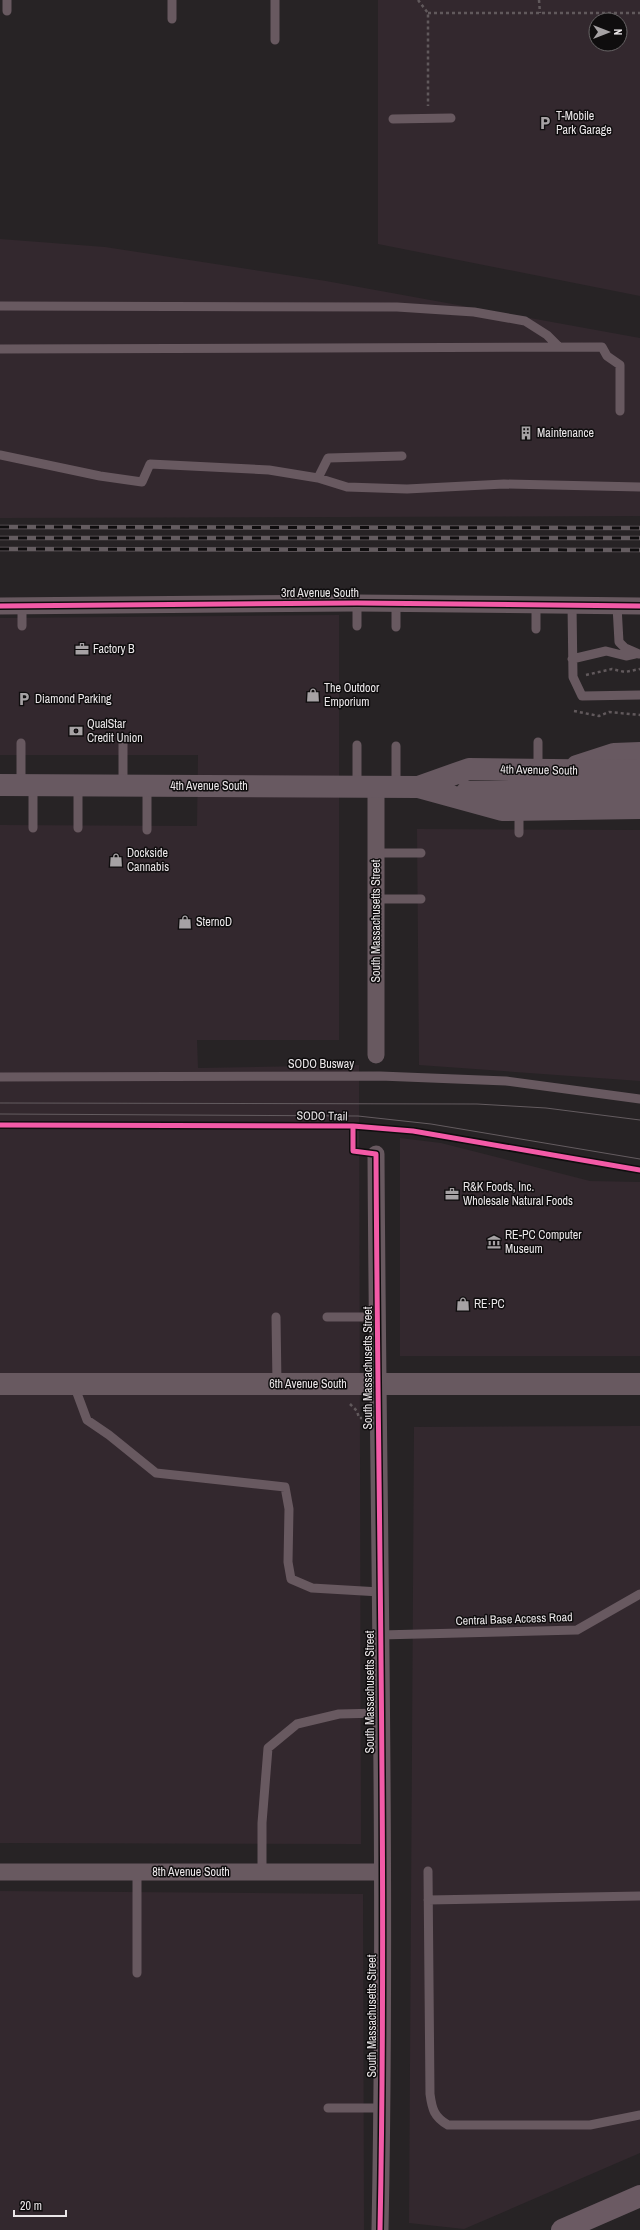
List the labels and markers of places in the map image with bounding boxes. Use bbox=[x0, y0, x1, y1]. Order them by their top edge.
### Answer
place label: T-Mobile Park Garage bbox=[556, 108, 612, 138]
parking icon: T-Mobile Park Garage bbox=[537, 115, 553, 131]
building icon: Maintenance bbox=[518, 425, 534, 441]
place label: Maintenance bbox=[537, 425, 594, 441]
office icon: Factory B bbox=[74, 641, 90, 657]
place label: Factory B bbox=[93, 641, 135, 657]
place label: The Outdoor Emporium bbox=[324, 680, 380, 710]
shop icon: The Outdoor Emporium bbox=[305, 687, 321, 703]
parking icon: Diamond Parking bbox=[16, 691, 32, 707]
place label: Diamond Parking bbox=[35, 691, 112, 707]
place label: QualStar Credit Union bbox=[87, 716, 143, 746]
bank icon: QualStar Credit Union bbox=[68, 723, 84, 739]
place label: Dockside Cannabis bbox=[127, 845, 169, 875]
shop icon: Dockside Cannabis bbox=[108, 852, 124, 868]
shop icon: SternoD bbox=[177, 914, 193, 930]
place label: SternoD bbox=[196, 914, 232, 930]
place label: R&K Foods, Inc. Wholesale Natural Foods bbox=[463, 1179, 573, 1209]
office icon: R&K Foods, Inc. Wholesale Natural Foods bbox=[444, 1186, 460, 1202]
place label: RE-PC Computer Museum bbox=[505, 1227, 582, 1257]
museum icon: RE-PC Computer Museum bbox=[486, 1234, 502, 1250]
shop icon: RE∙PC bbox=[455, 1296, 471, 1312]
place label: RE∙PC bbox=[474, 1296, 505, 1312]

